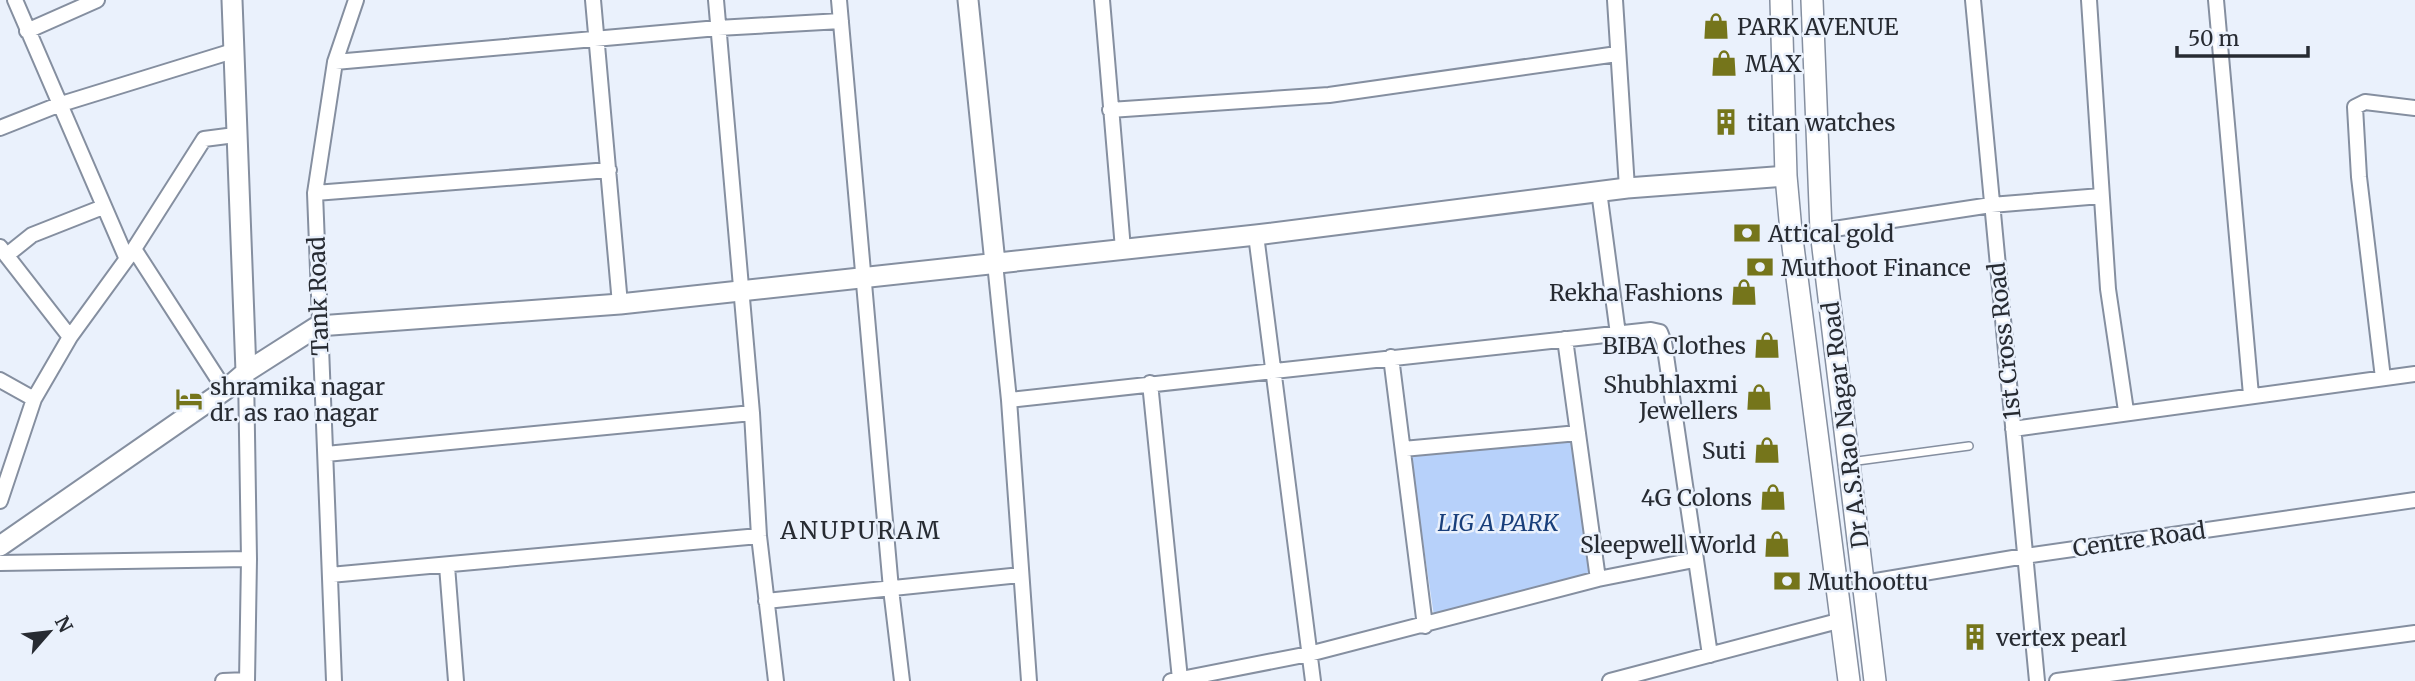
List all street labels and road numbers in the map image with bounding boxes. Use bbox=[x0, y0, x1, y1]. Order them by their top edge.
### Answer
street label: Tank Road bbox=[301, 236, 335, 356]
street label: 1st Cross Road bbox=[1981, 261, 2027, 421]
street label: Dr A.S.Rao Nagar Road bbox=[1815, 300, 1875, 550]
street label: Centre Road bbox=[2071, 515, 2207, 563]

